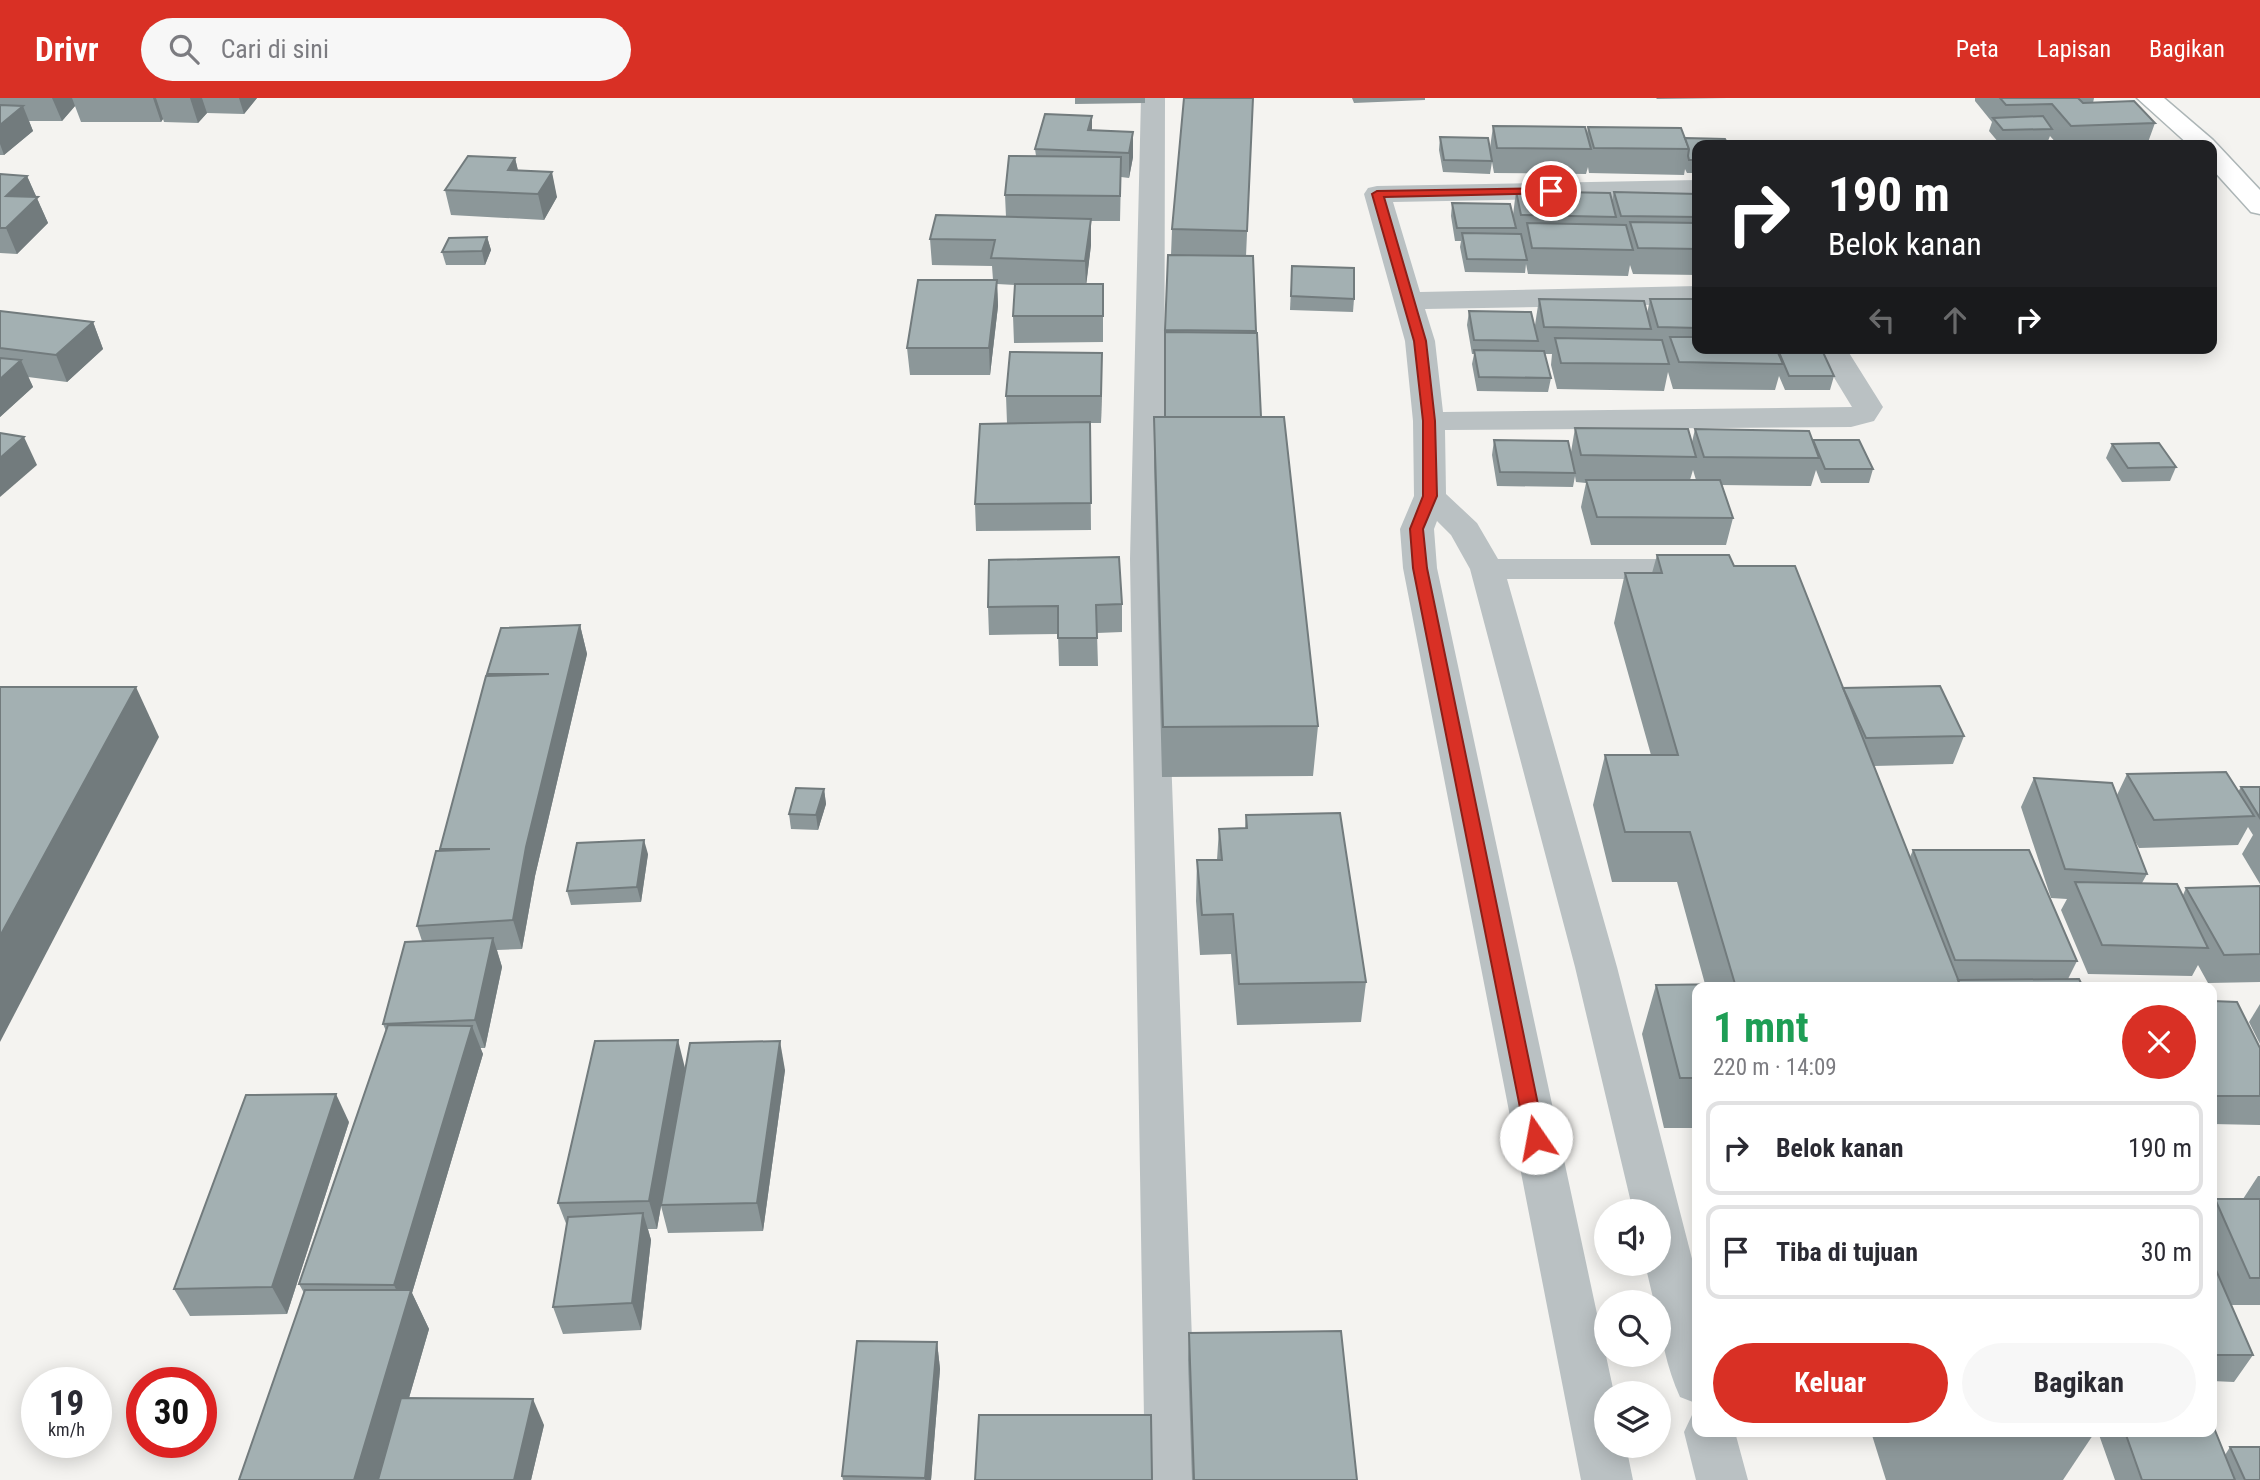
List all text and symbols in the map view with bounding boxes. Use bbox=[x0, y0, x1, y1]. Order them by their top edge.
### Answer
search box bbox=[141, 18, 631, 81]
text: Drivr bbox=[35, 30, 99, 69]
icon: search bbox=[165, 30, 203, 68]
text: Cari di sini bbox=[221, 34, 329, 64]
text: Peta bbox=[1956, 35, 1999, 63]
text: Lapisan bbox=[2037, 35, 2111, 63]
text: Bagikan bbox=[2149, 35, 2225, 63]
pin bbox=[1521, 161, 1581, 221]
text: 190 m bbox=[1828, 166, 1950, 223]
icon: right bbox=[1713, 168, 1804, 259]
icon: arrive bbox=[1532, 172, 1570, 210]
text: Belok kanan bbox=[1828, 225, 1982, 263]
icon: left bbox=[1863, 301, 1901, 339]
icon: ahead bbox=[1936, 301, 1974, 339]
icon: right bbox=[2009, 301, 2047, 339]
text: 1 mnt bbox=[1713, 1003, 1809, 1052]
button: close bbox=[2122, 1005, 2196, 1079]
text: 220 m · 14:09 bbox=[1713, 1054, 1837, 1081]
position arrow bbox=[1499, 1101, 1573, 1175]
icon: right bbox=[1717, 1129, 1755, 1167]
text: Belok kanan bbox=[1776, 1133, 1903, 1163]
text: 190 m bbox=[2128, 1133, 2192, 1163]
map controls bbox=[1594, 1199, 1671, 1458]
button: sound bbox=[1594, 1199, 1671, 1276]
icon: arrive bbox=[1717, 1233, 1755, 1271]
text: Tiba di tujuan bbox=[1776, 1237, 1918, 1267]
text: 30 m bbox=[2141, 1237, 2192, 1267]
button: search bbox=[1594, 1290, 1671, 1367]
button: Keluar bbox=[1713, 1343, 1948, 1423]
button: Bagikan bbox=[1962, 1343, 2196, 1423]
speed limit sign: 30 bbox=[126, 1367, 217, 1458]
button: layers bbox=[1594, 1381, 1671, 1458]
text: 19 bbox=[49, 1383, 84, 1424]
text: km/h bbox=[48, 1419, 85, 1440]

